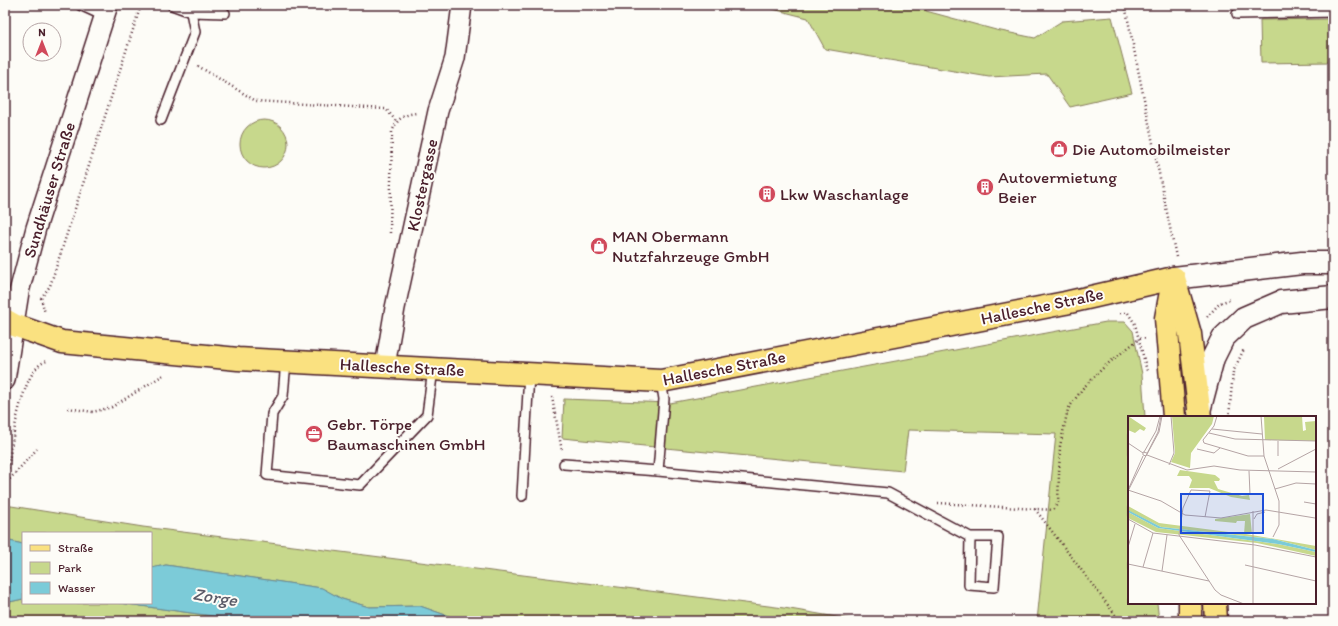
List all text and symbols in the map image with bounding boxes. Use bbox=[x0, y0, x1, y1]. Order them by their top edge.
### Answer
north arrow bbox=[22, 22, 62, 62]
text: N bbox=[38, 26, 46, 39]
street label: Sundhäuser Straße bbox=[19, 120, 79, 260]
street label: Klostergasse bbox=[402, 137, 442, 233]
shop icon: Die Automobilmeister bbox=[1049, 139, 1069, 159]
place label: Die Automobilmeister bbox=[1072, 139, 1231, 159]
place label: Autovermietung Beier bbox=[998, 167, 1117, 207]
building icon: Autovermietung Beier bbox=[975, 177, 995, 197]
building icon: Lkw Waschanlage bbox=[757, 184, 777, 204]
place label: Lkw Waschanlage bbox=[780, 184, 909, 204]
place label: MAN Obermann Nutzfahrzeuge GmbH bbox=[612, 226, 770, 266]
shop icon: MAN Obermann Nutzfahrzeuge GmbH bbox=[589, 236, 609, 256]
street label: Hallesche Straße bbox=[979, 283, 1105, 329]
street label: Hallesche Straße bbox=[661, 346, 787, 390]
street label: Hallesche Straße bbox=[339, 354, 465, 380]
place label: Gebr. Törpe Baumaschinen GmbH bbox=[327, 414, 486, 454]
inset map bbox=[1128, 416, 1316, 604]
office icon: Gebr. Törpe Baumaschinen GmbH bbox=[304, 424, 324, 444]
legend bbox=[22, 532, 152, 604]
text: Straße bbox=[58, 541, 93, 555]
text: Park bbox=[58, 561, 82, 575]
text: Wasser bbox=[58, 581, 95, 595]
water label: Zorge bbox=[191, 583, 240, 612]

